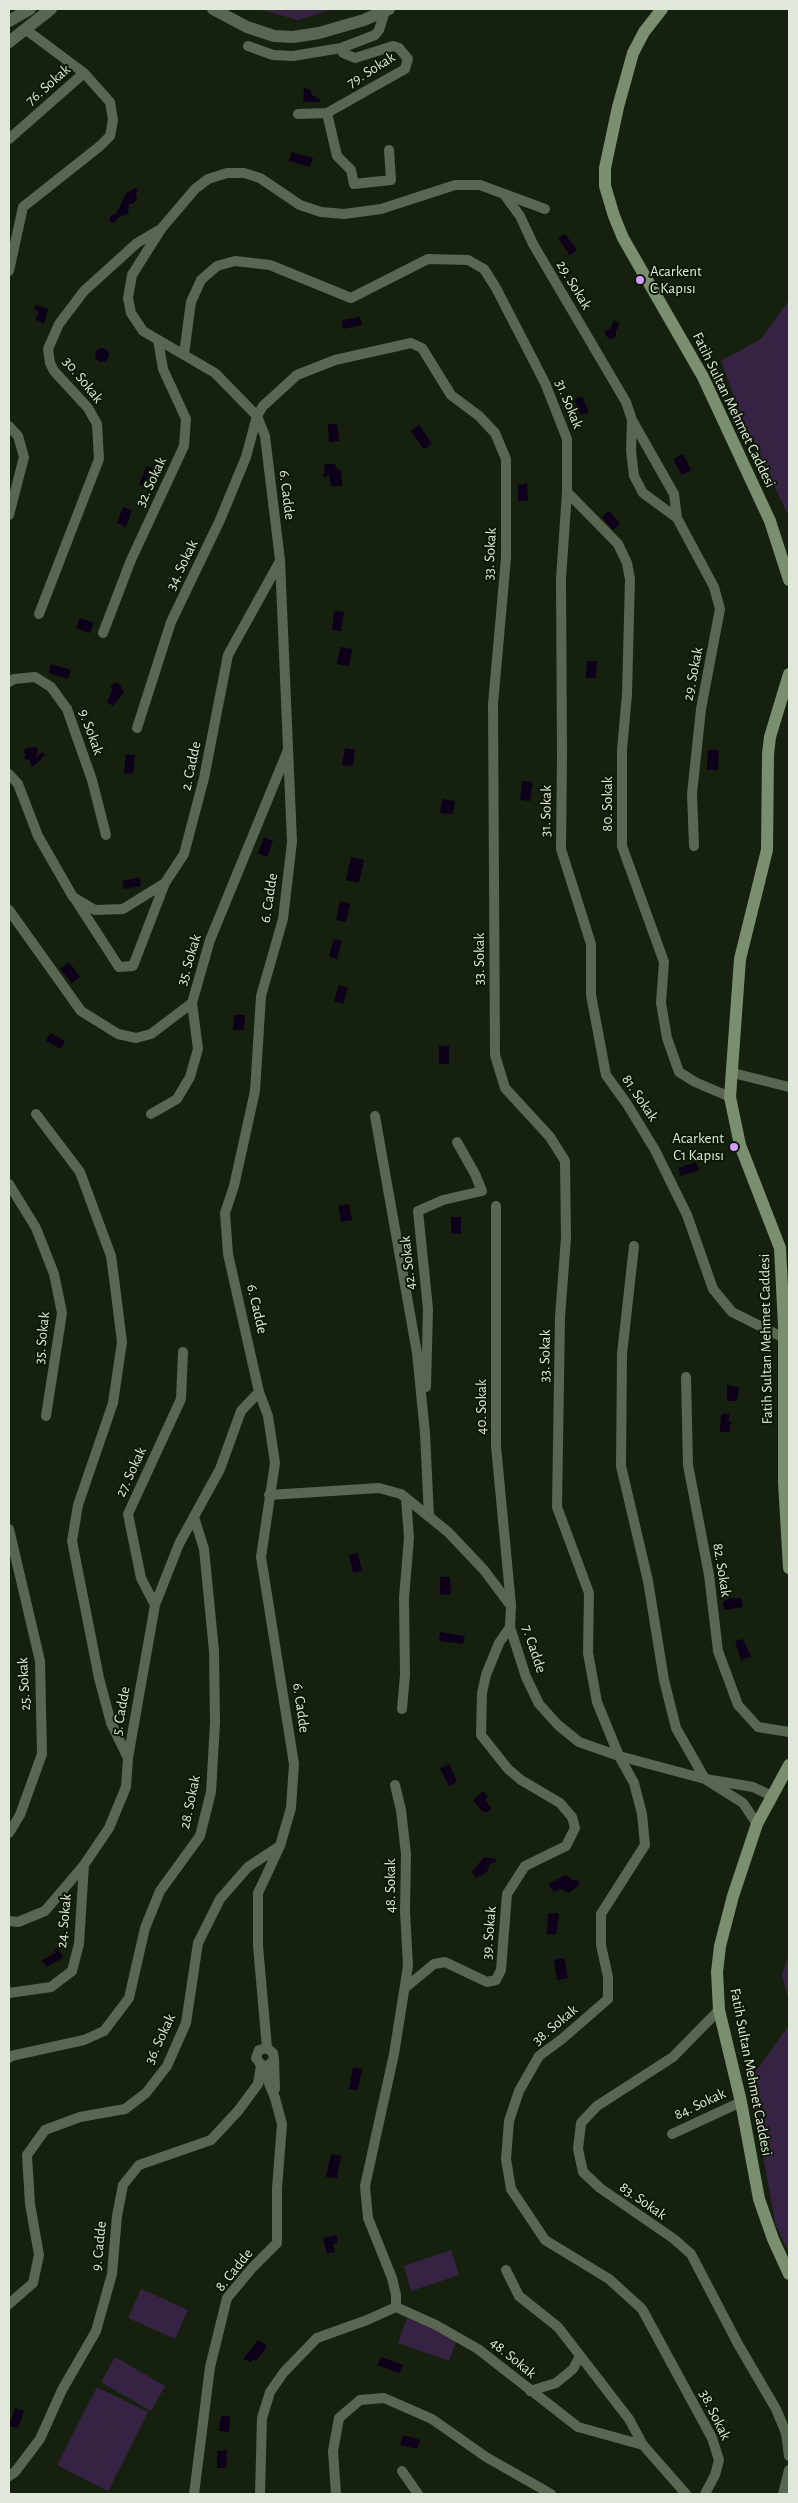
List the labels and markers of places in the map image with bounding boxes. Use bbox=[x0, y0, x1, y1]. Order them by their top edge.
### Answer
place label: Acarkent C Kapısı bbox=[650, 262, 702, 297]
marker: Acarkent C Kapısı bbox=[634, 274, 646, 286]
place label: Acarkent C1 Kapısı bbox=[672, 1129, 724, 1164]
marker: Acarkent C1 Kapısı bbox=[728, 1141, 740, 1153]

